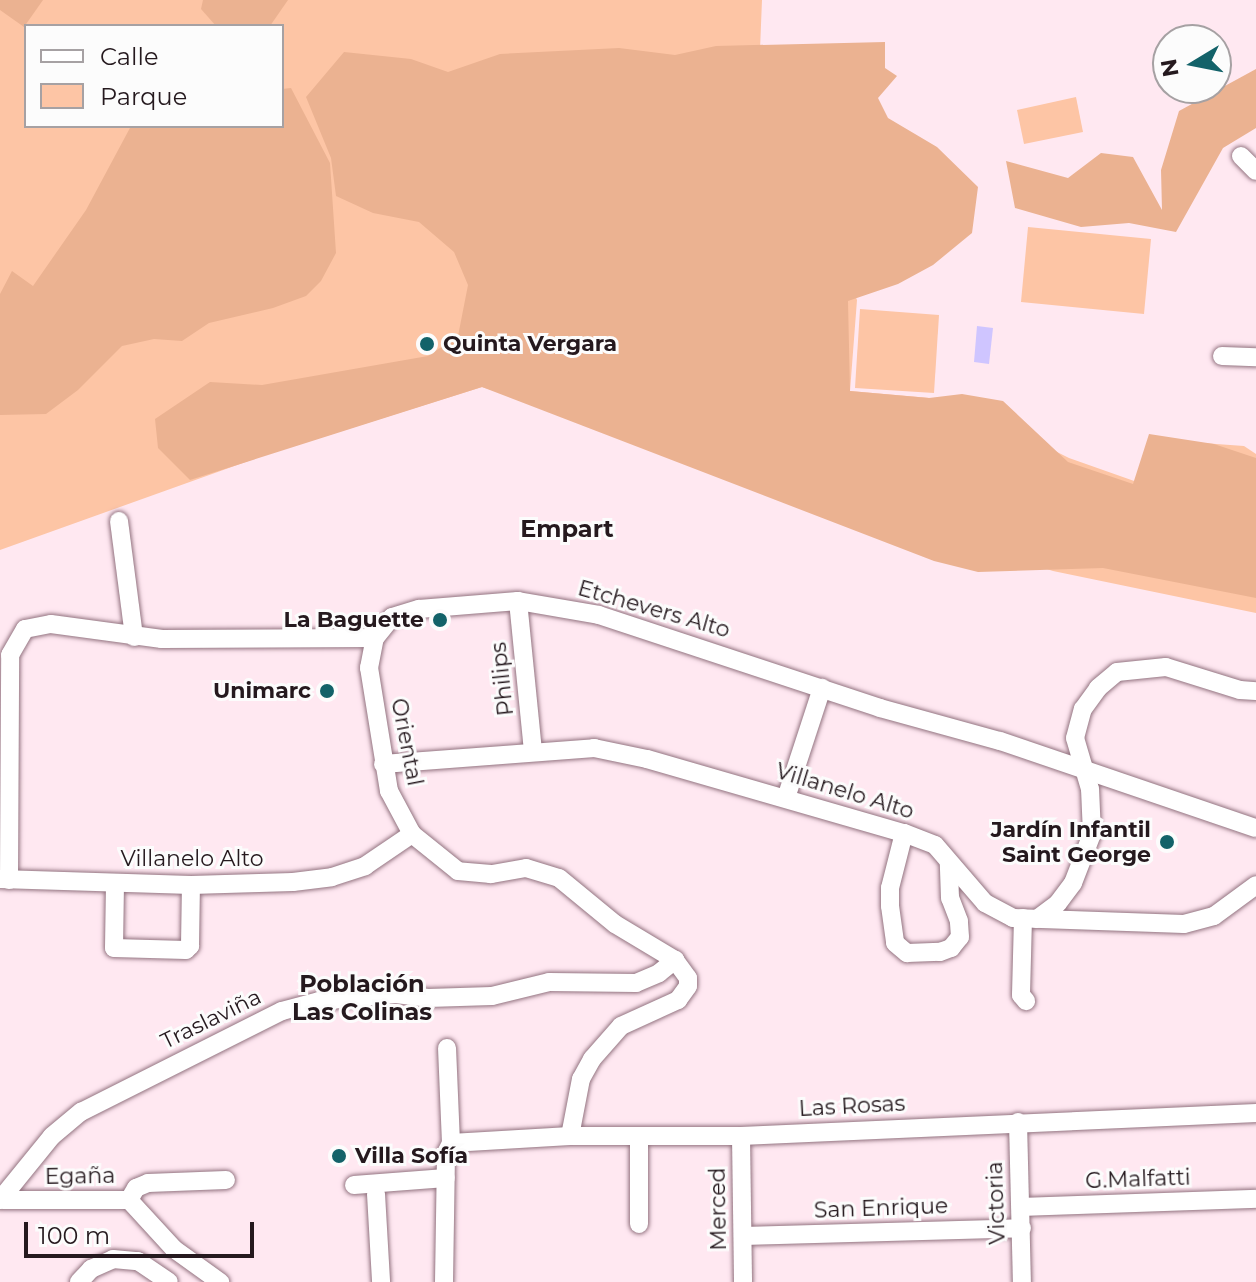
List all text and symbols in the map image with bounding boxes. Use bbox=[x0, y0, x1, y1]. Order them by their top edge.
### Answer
legend bbox=[24, 24, 284, 128]
north arrow bbox=[1152, 24, 1232, 104]
text: Calle bbox=[100, 42, 158, 71]
text: N bbox=[1155, 57, 1185, 79]
text: Parque bbox=[100, 82, 187, 111]
place label: Quinta Vergara bbox=[443, 331, 617, 357]
marker: Quinta Vergara bbox=[418, 335, 436, 353]
district label: Empart bbox=[520, 515, 614, 543]
street label: Etchevers Alto bbox=[575, 575, 733, 643]
place label: La Baguette bbox=[284, 607, 424, 633]
marker: La Baguette bbox=[431, 611, 449, 629]
street label: Philips bbox=[485, 641, 519, 717]
place label: Unimarc bbox=[213, 678, 311, 704]
marker: Unimarc bbox=[318, 682, 336, 700]
street label: Oriental bbox=[386, 696, 428, 788]
street label: Villanelo Alto bbox=[773, 757, 917, 825]
place label: Jardín Infantil Saint George bbox=[991, 816, 1151, 868]
marker: Jardín Infantil Saint George bbox=[1158, 833, 1176, 851]
street label: Villanelo Alto bbox=[120, 846, 264, 872]
district label: Población Las Colinas bbox=[292, 970, 432, 1026]
street label: Traslaviña bbox=[157, 983, 265, 1055]
street label: Las Rosas bbox=[798, 1090, 906, 1122]
place label: Villa Sofía bbox=[355, 1143, 468, 1169]
marker: Villa Sofía bbox=[330, 1147, 348, 1165]
street label: Victoria bbox=[981, 1161, 1011, 1245]
street label: Egaña bbox=[45, 1162, 115, 1190]
street label: G.Malfatti bbox=[1085, 1164, 1191, 1194]
street label: Merced bbox=[704, 1167, 732, 1251]
street label: San Enrique bbox=[813, 1192, 949, 1224]
scale bar bbox=[28, 1206, 258, 1256]
text: 100 m bbox=[38, 1221, 110, 1250]

